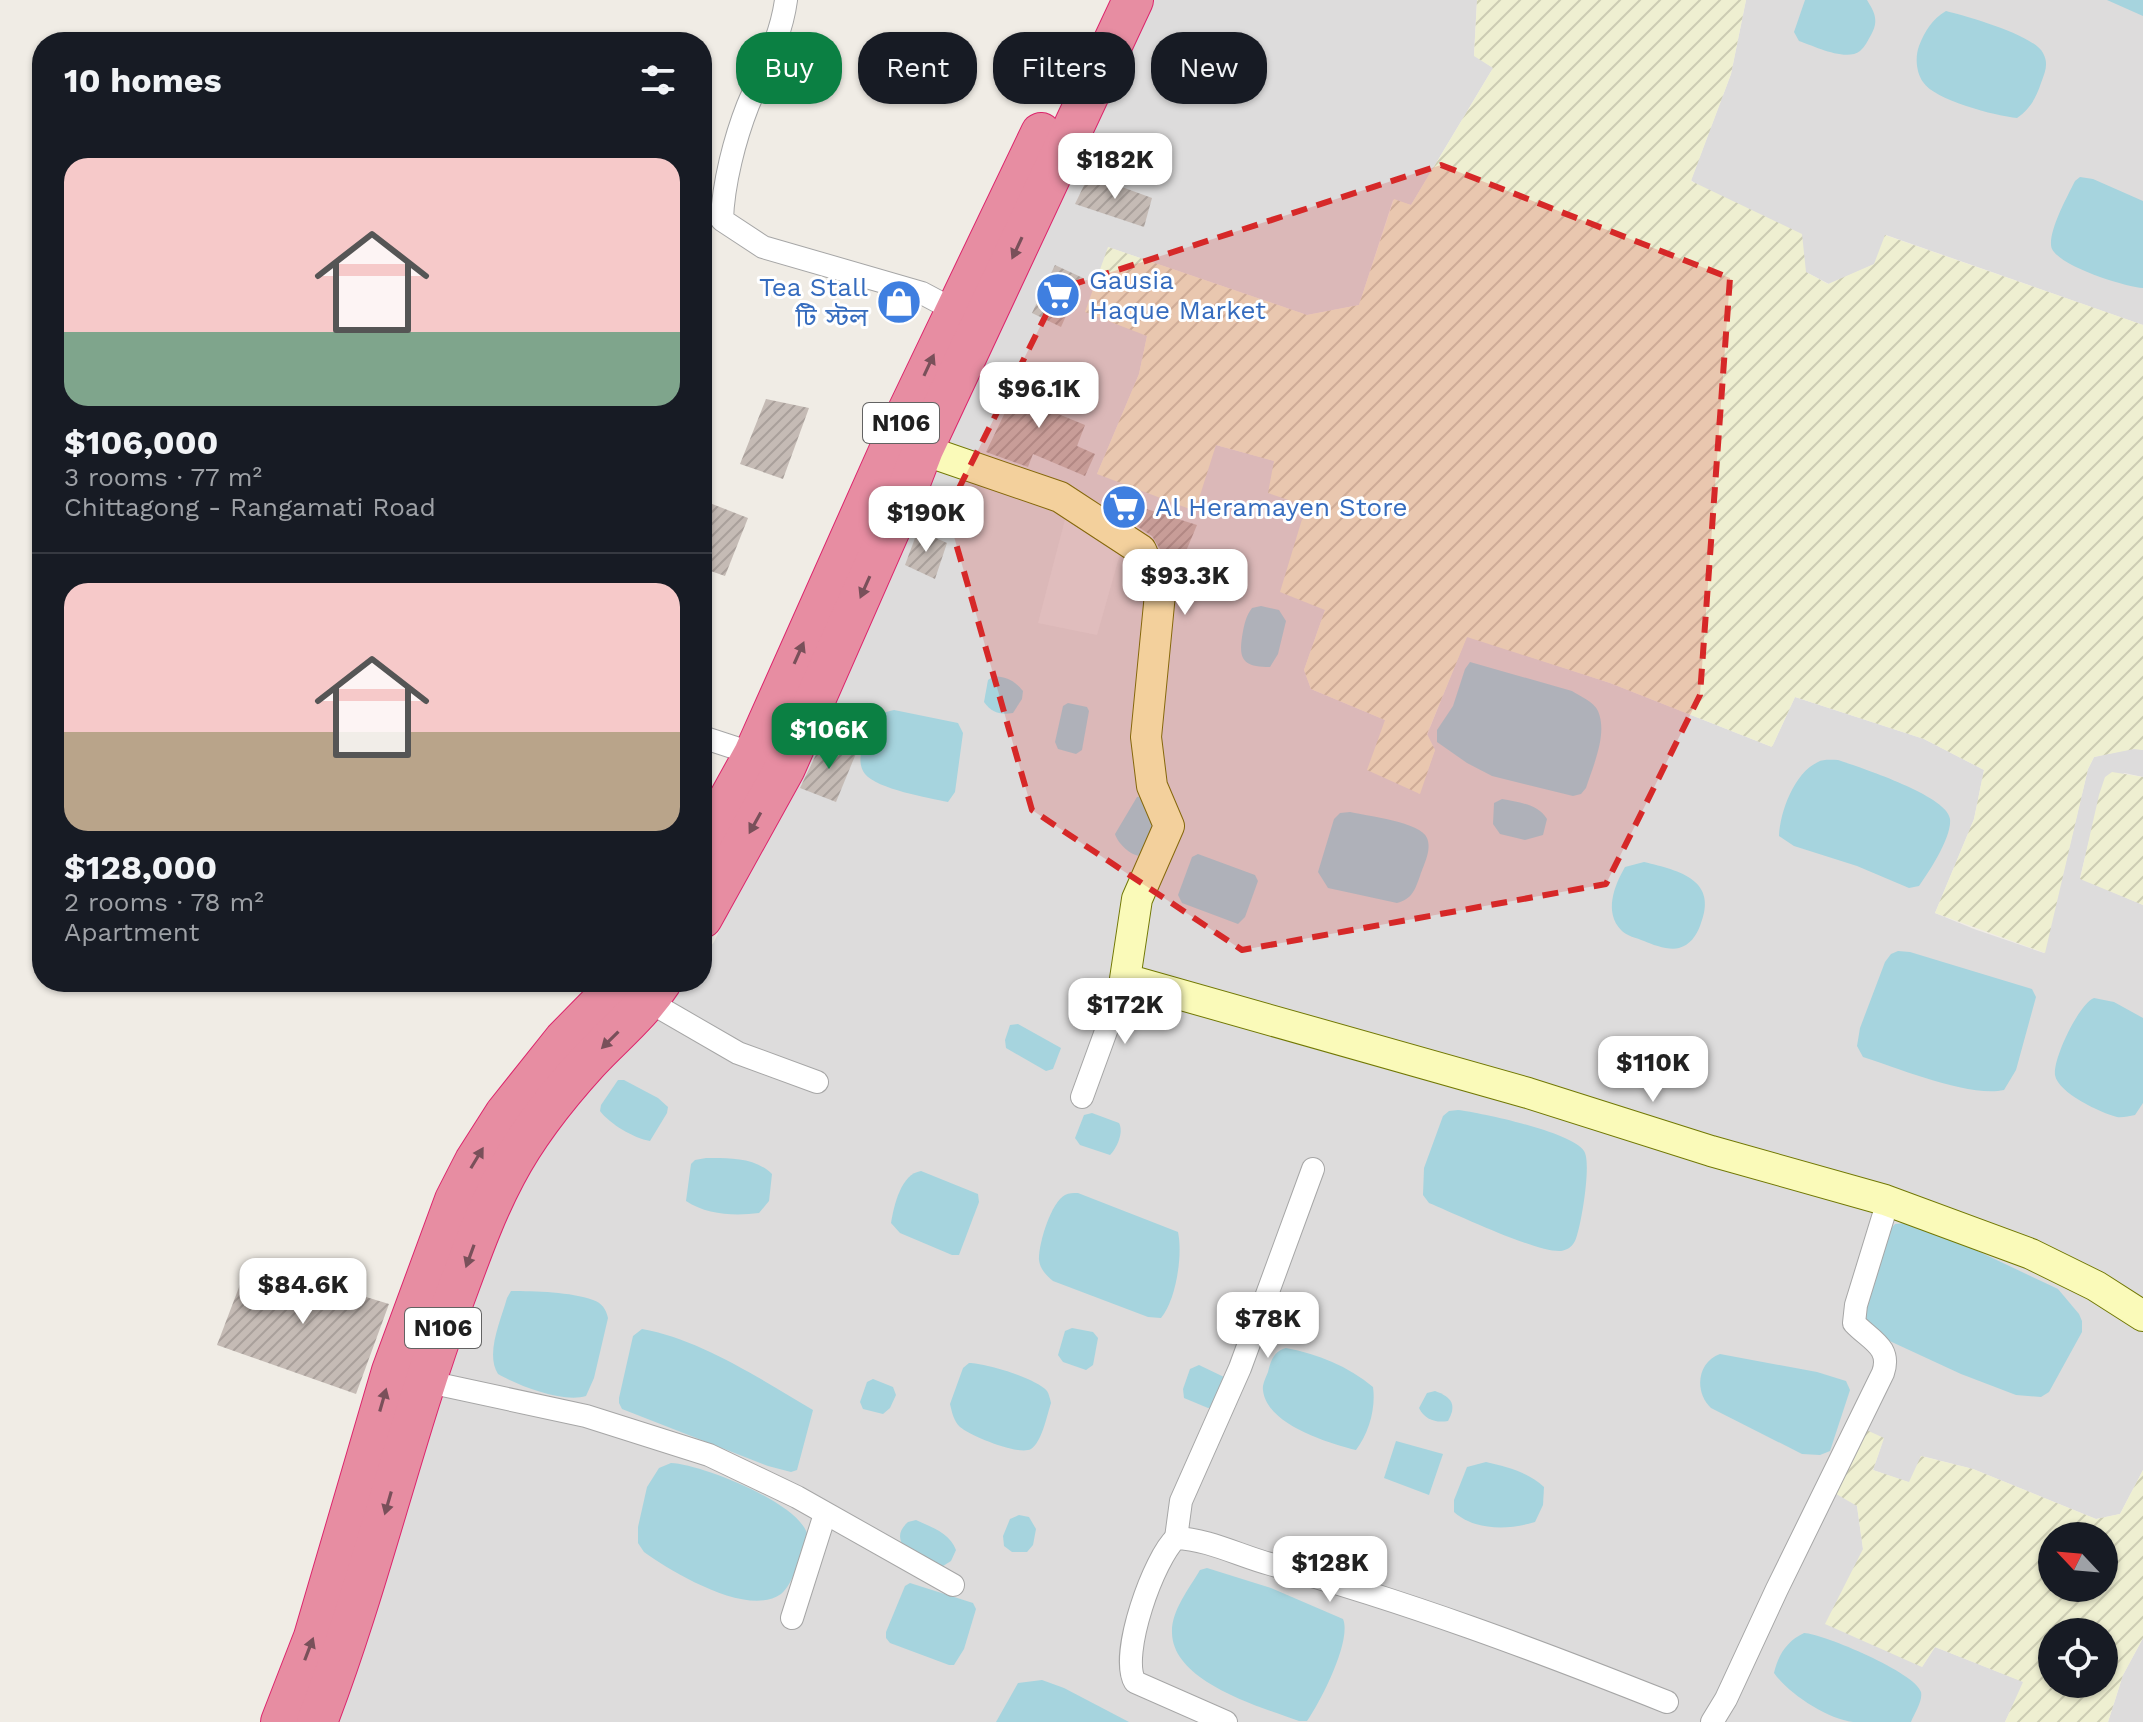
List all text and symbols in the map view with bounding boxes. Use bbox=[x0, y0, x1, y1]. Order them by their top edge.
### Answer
chip: Buy bbox=[736, 32, 842, 104]
chip: Rent bbox=[858, 32, 977, 104]
chip: Filters bbox=[993, 32, 1135, 104]
chip: New bbox=[1151, 32, 1267, 104]
icon: filters bbox=[636, 58, 680, 102]
text: 10 homes bbox=[64, 60, 222, 100]
pin: $182K bbox=[1059, 133, 1171, 201]
text: $182K bbox=[1076, 144, 1154, 174]
icon: home bbox=[300, 210, 444, 354]
one-way arrow bbox=[1011, 237, 1024, 260]
place label: Gausia Haque Market bbox=[1089, 265, 1266, 325]
supermarket icon: Gausia Haque Market bbox=[1034, 271, 1082, 319]
place label: Tea Stall টি স্টল bbox=[759, 272, 869, 332]
shop icon: Tea Stall টি স্টল bbox=[875, 278, 923, 326]
one-way arrow bbox=[922, 353, 936, 376]
pin: $96.1K bbox=[974, 362, 1104, 430]
text: $96.1K bbox=[998, 373, 1080, 403]
road number: N106 bbox=[863, 403, 939, 443]
text: $106,000 bbox=[64, 422, 219, 462]
text: 3 rooms · 77 m² bbox=[64, 462, 262, 492]
supermarket icon: Al Heramayen Store bbox=[1100, 483, 1148, 531]
pin: $190K bbox=[870, 486, 982, 554]
text: Chittagong - Rangamati Road bbox=[64, 492, 436, 522]
place label: Al Heramayen Store bbox=[1155, 492, 1407, 522]
text: $190K bbox=[887, 497, 965, 527]
pin: $93.3K bbox=[1120, 549, 1250, 617]
text: $93.3K bbox=[1141, 560, 1229, 590]
one-way arrow bbox=[858, 576, 871, 599]
icon: home bbox=[300, 635, 444, 779]
one-way arrow bbox=[792, 641, 806, 665]
pin: $106K bbox=[773, 703, 885, 771]
text: $106K bbox=[790, 714, 868, 744]
one-way arrow bbox=[748, 811, 762, 834]
text: $128,000 bbox=[64, 847, 217, 887]
text: 2 rooms · 78 m² bbox=[64, 887, 264, 917]
text: Apartment bbox=[64, 917, 200, 947]
pin: $172K bbox=[1069, 978, 1181, 1046]
text: $172K bbox=[1086, 989, 1164, 1019]
one-way arrow bbox=[601, 1030, 620, 1049]
pin: $110K bbox=[1597, 1036, 1709, 1104]
text: $110K bbox=[1616, 1047, 1690, 1077]
one-way arrow bbox=[470, 1147, 484, 1169]
one-way arrow bbox=[463, 1244, 476, 1268]
pin: $84.6K bbox=[238, 1258, 368, 1326]
text: $84.6K bbox=[257, 1269, 349, 1299]
pin: $78K bbox=[1221, 1292, 1315, 1360]
text: $78K bbox=[1235, 1303, 1301, 1333]
road number: N106 bbox=[405, 1308, 481, 1348]
one-way arrow bbox=[377, 1388, 390, 1412]
one-way arrow bbox=[381, 1491, 394, 1515]
north arrow bbox=[2038, 1522, 2118, 1602]
map controls bbox=[2038, 1522, 2118, 1698]
pin: $128K bbox=[1274, 1536, 1386, 1604]
text: $128K bbox=[1291, 1547, 1369, 1577]
button: locate bbox=[2038, 1618, 2118, 1698]
one-way arrow bbox=[303, 1637, 316, 1661]

